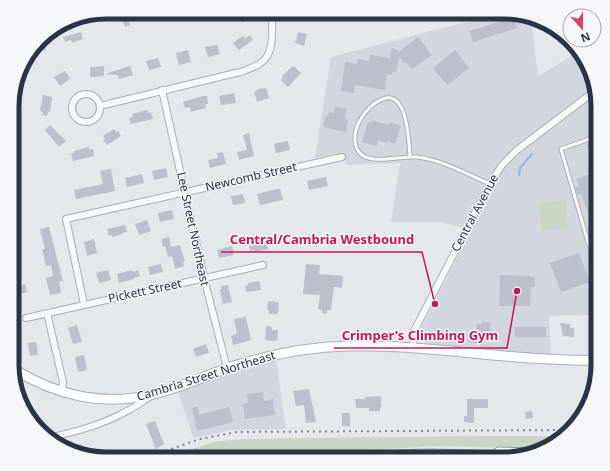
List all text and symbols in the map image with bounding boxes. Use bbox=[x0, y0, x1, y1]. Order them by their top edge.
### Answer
north arrow bbox=[562, 8, 602, 48]
text: N bbox=[579, 29, 593, 46]
street label: Newcomb Street bbox=[204, 158, 299, 195]
street label: Lee Street Northeast bbox=[173, 170, 214, 288]
street label: Central Avenue bbox=[447, 171, 502, 255]
callout: Central/Cambria Westbound bbox=[221, 227, 422, 252]
text: Central/Cambria Westbound bbox=[230, 230, 414, 248]
street label: Pickett Street bbox=[107, 274, 184, 307]
callout: Crimper's Climbing Gym bbox=[334, 323, 507, 348]
text: Crimper's Climbing Gym bbox=[342, 326, 498, 344]
street label: Cambria Street Northeast bbox=[134, 346, 278, 405]

